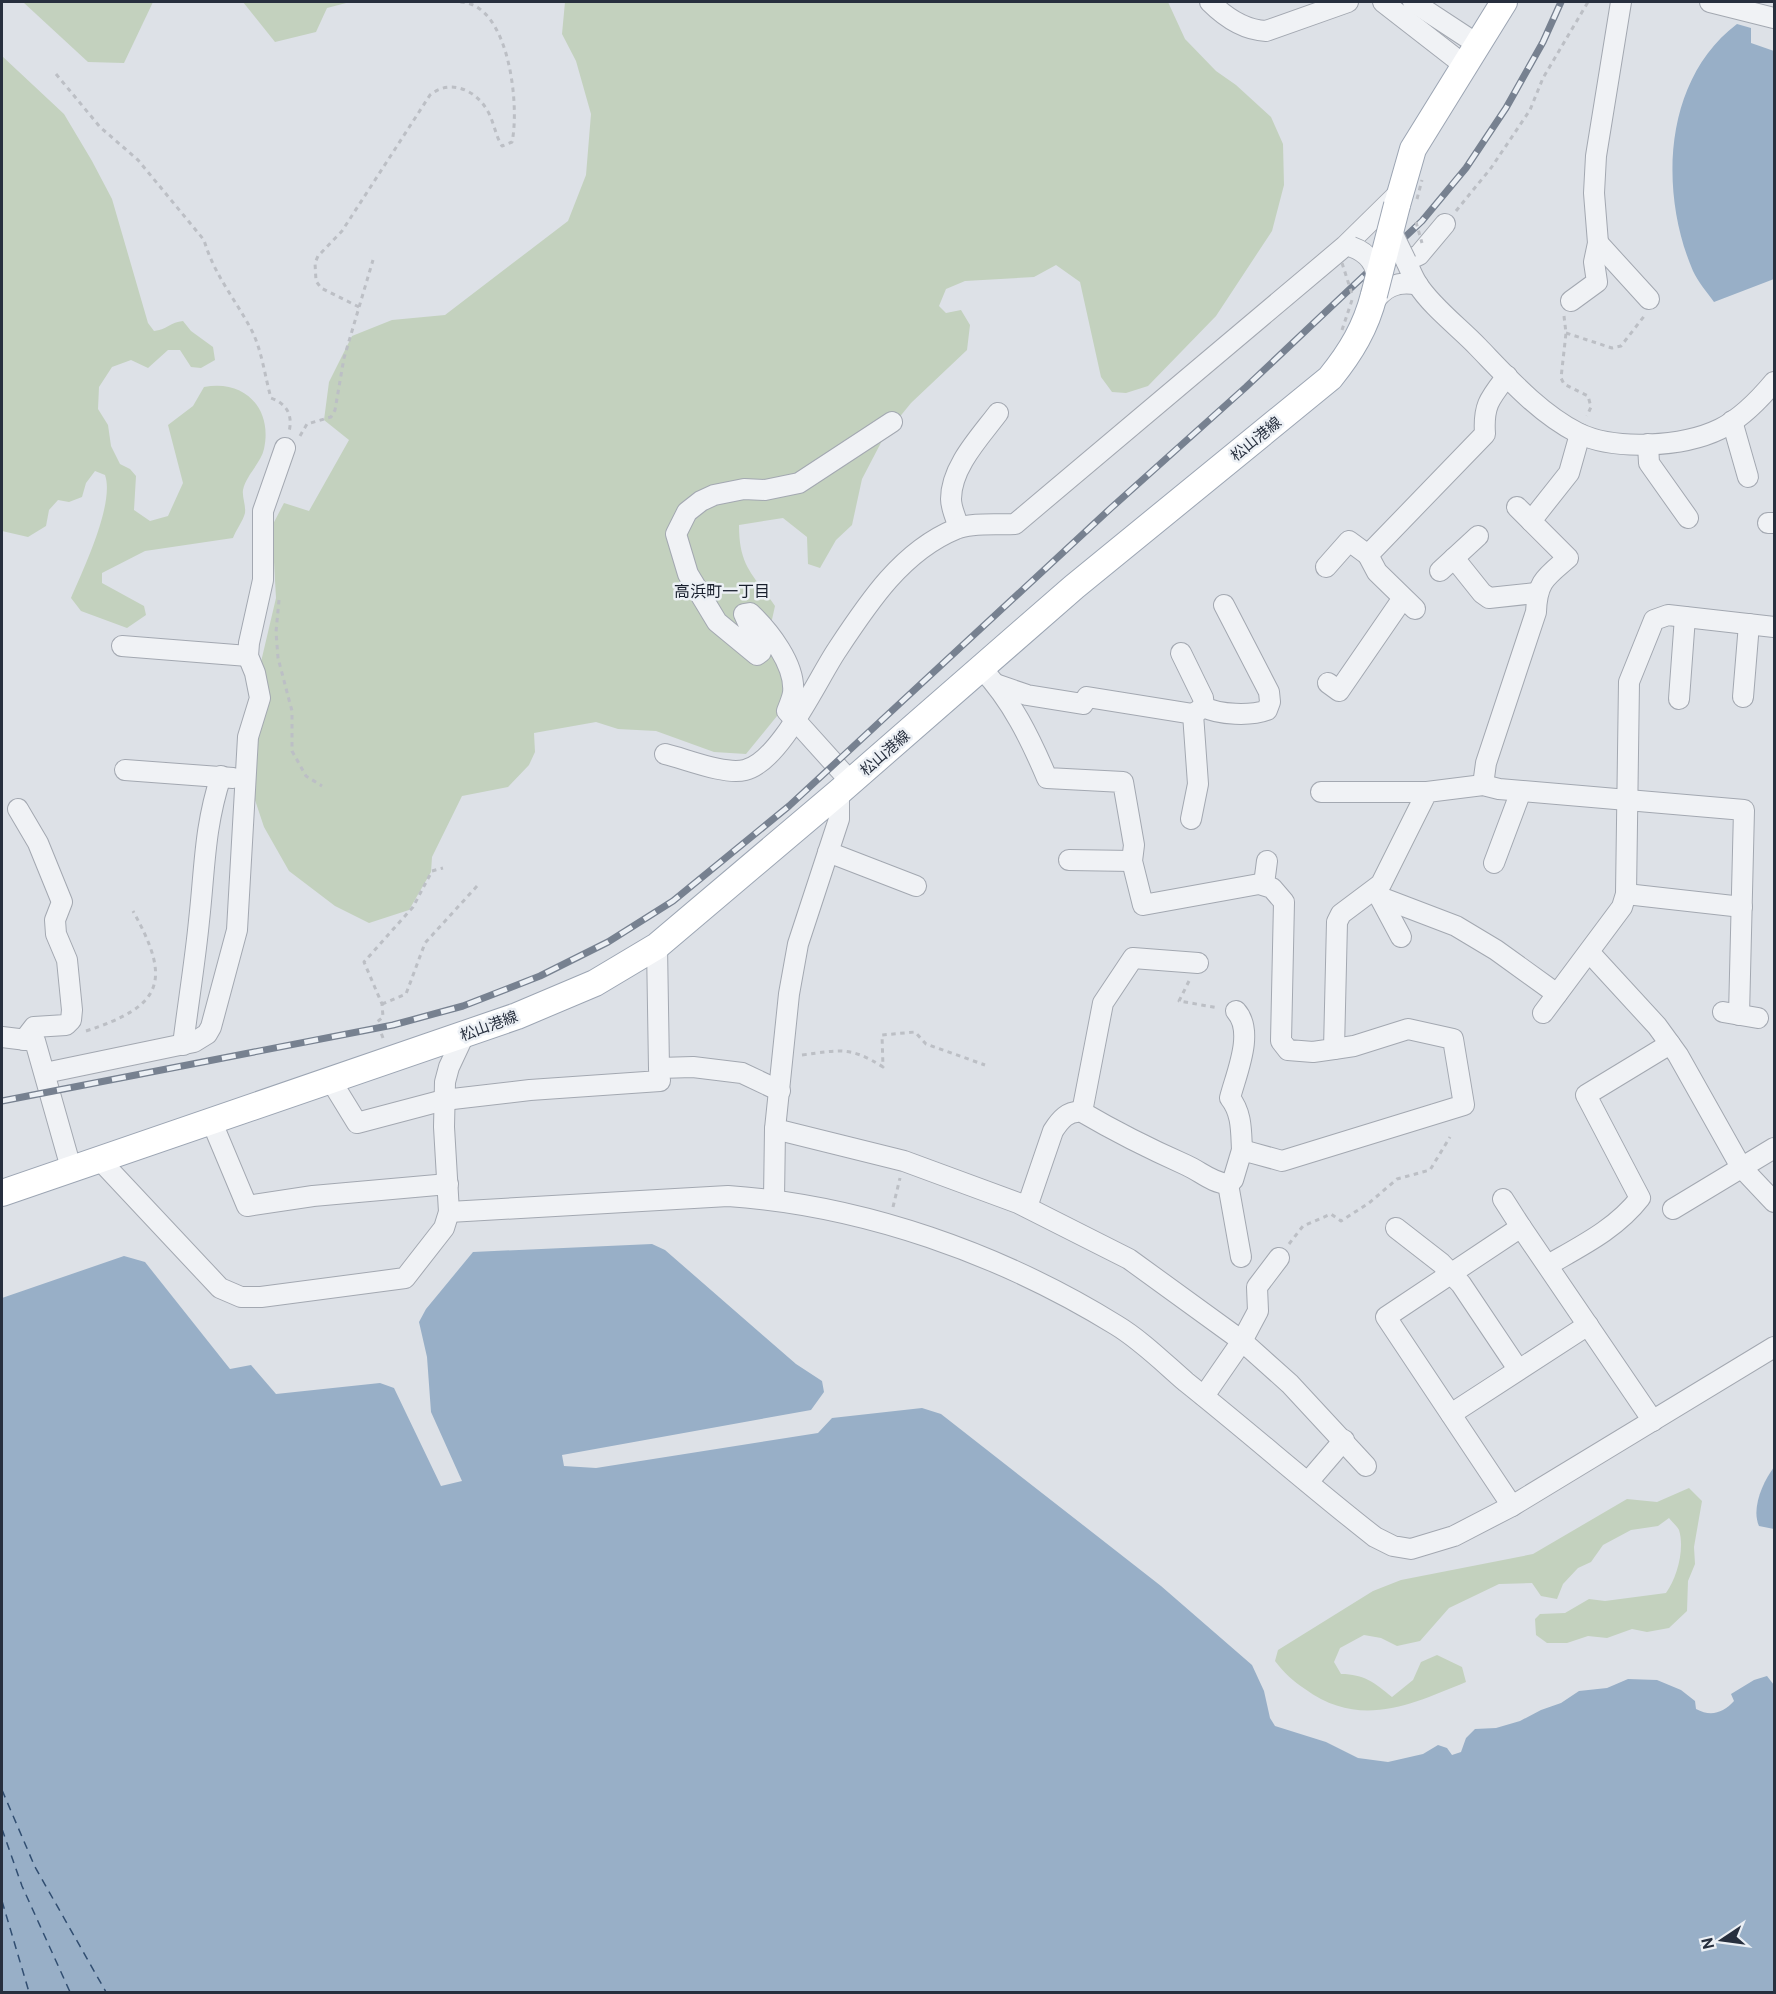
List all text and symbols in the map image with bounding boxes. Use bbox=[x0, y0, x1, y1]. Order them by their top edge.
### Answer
street label: 松山港線 bbox=[1228, 414, 1286, 466]
district label: 高浜町一丁目 bbox=[674, 583, 770, 603]
street label: 松山港線 bbox=[857, 727, 915, 781]
street label: 松山港線 bbox=[458, 1008, 521, 1047]
north arrow bbox=[1692, 1910, 1752, 1970]
text: N bbox=[1698, 1935, 1720, 1951]

